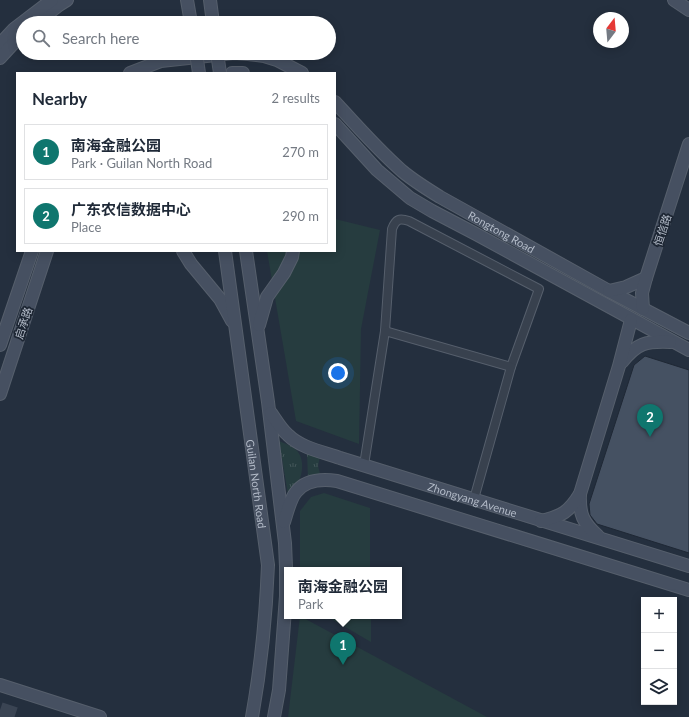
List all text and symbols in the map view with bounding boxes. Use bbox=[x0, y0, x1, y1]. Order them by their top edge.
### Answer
north arrow bbox=[593, 12, 629, 48]
search box bbox=[16, 16, 336, 60]
icon: search bbox=[30, 27, 52, 49]
text: Search here bbox=[62, 29, 139, 47]
text: Nearby bbox=[32, 88, 87, 109]
text: 2 results bbox=[272, 90, 320, 106]
text: 南海金融公园 bbox=[71, 136, 161, 154]
text: 1 bbox=[42, 144, 50, 160]
text: 270 m bbox=[282, 144, 319, 160]
text: Park · Guilan North Road bbox=[71, 155, 212, 171]
text: 广东农信数据中心 bbox=[71, 200, 191, 218]
text: 2 bbox=[42, 208, 50, 224]
text: 290 m bbox=[282, 208, 319, 224]
street label: Rongtong Road bbox=[466, 208, 537, 255]
street label: 恒信路 bbox=[651, 212, 673, 248]
text: Place bbox=[71, 219, 101, 235]
street label: 启承路 bbox=[12, 305, 34, 341]
your location bbox=[328, 363, 348, 383]
pin: 2 bbox=[637, 404, 663, 437]
street label: Guilan North Road bbox=[244, 439, 269, 529]
street label: Zhongyang Avenue bbox=[426, 479, 519, 519]
popup bbox=[284, 567, 402, 619]
text: 南海金融公园 bbox=[298, 577, 388, 595]
text: Park bbox=[298, 596, 323, 612]
map controls bbox=[641, 597, 677, 705]
button: + bbox=[641, 597, 677, 633]
pin: 1 bbox=[330, 632, 356, 665]
button: − bbox=[641, 633, 677, 669]
button: layers bbox=[641, 669, 677, 705]

